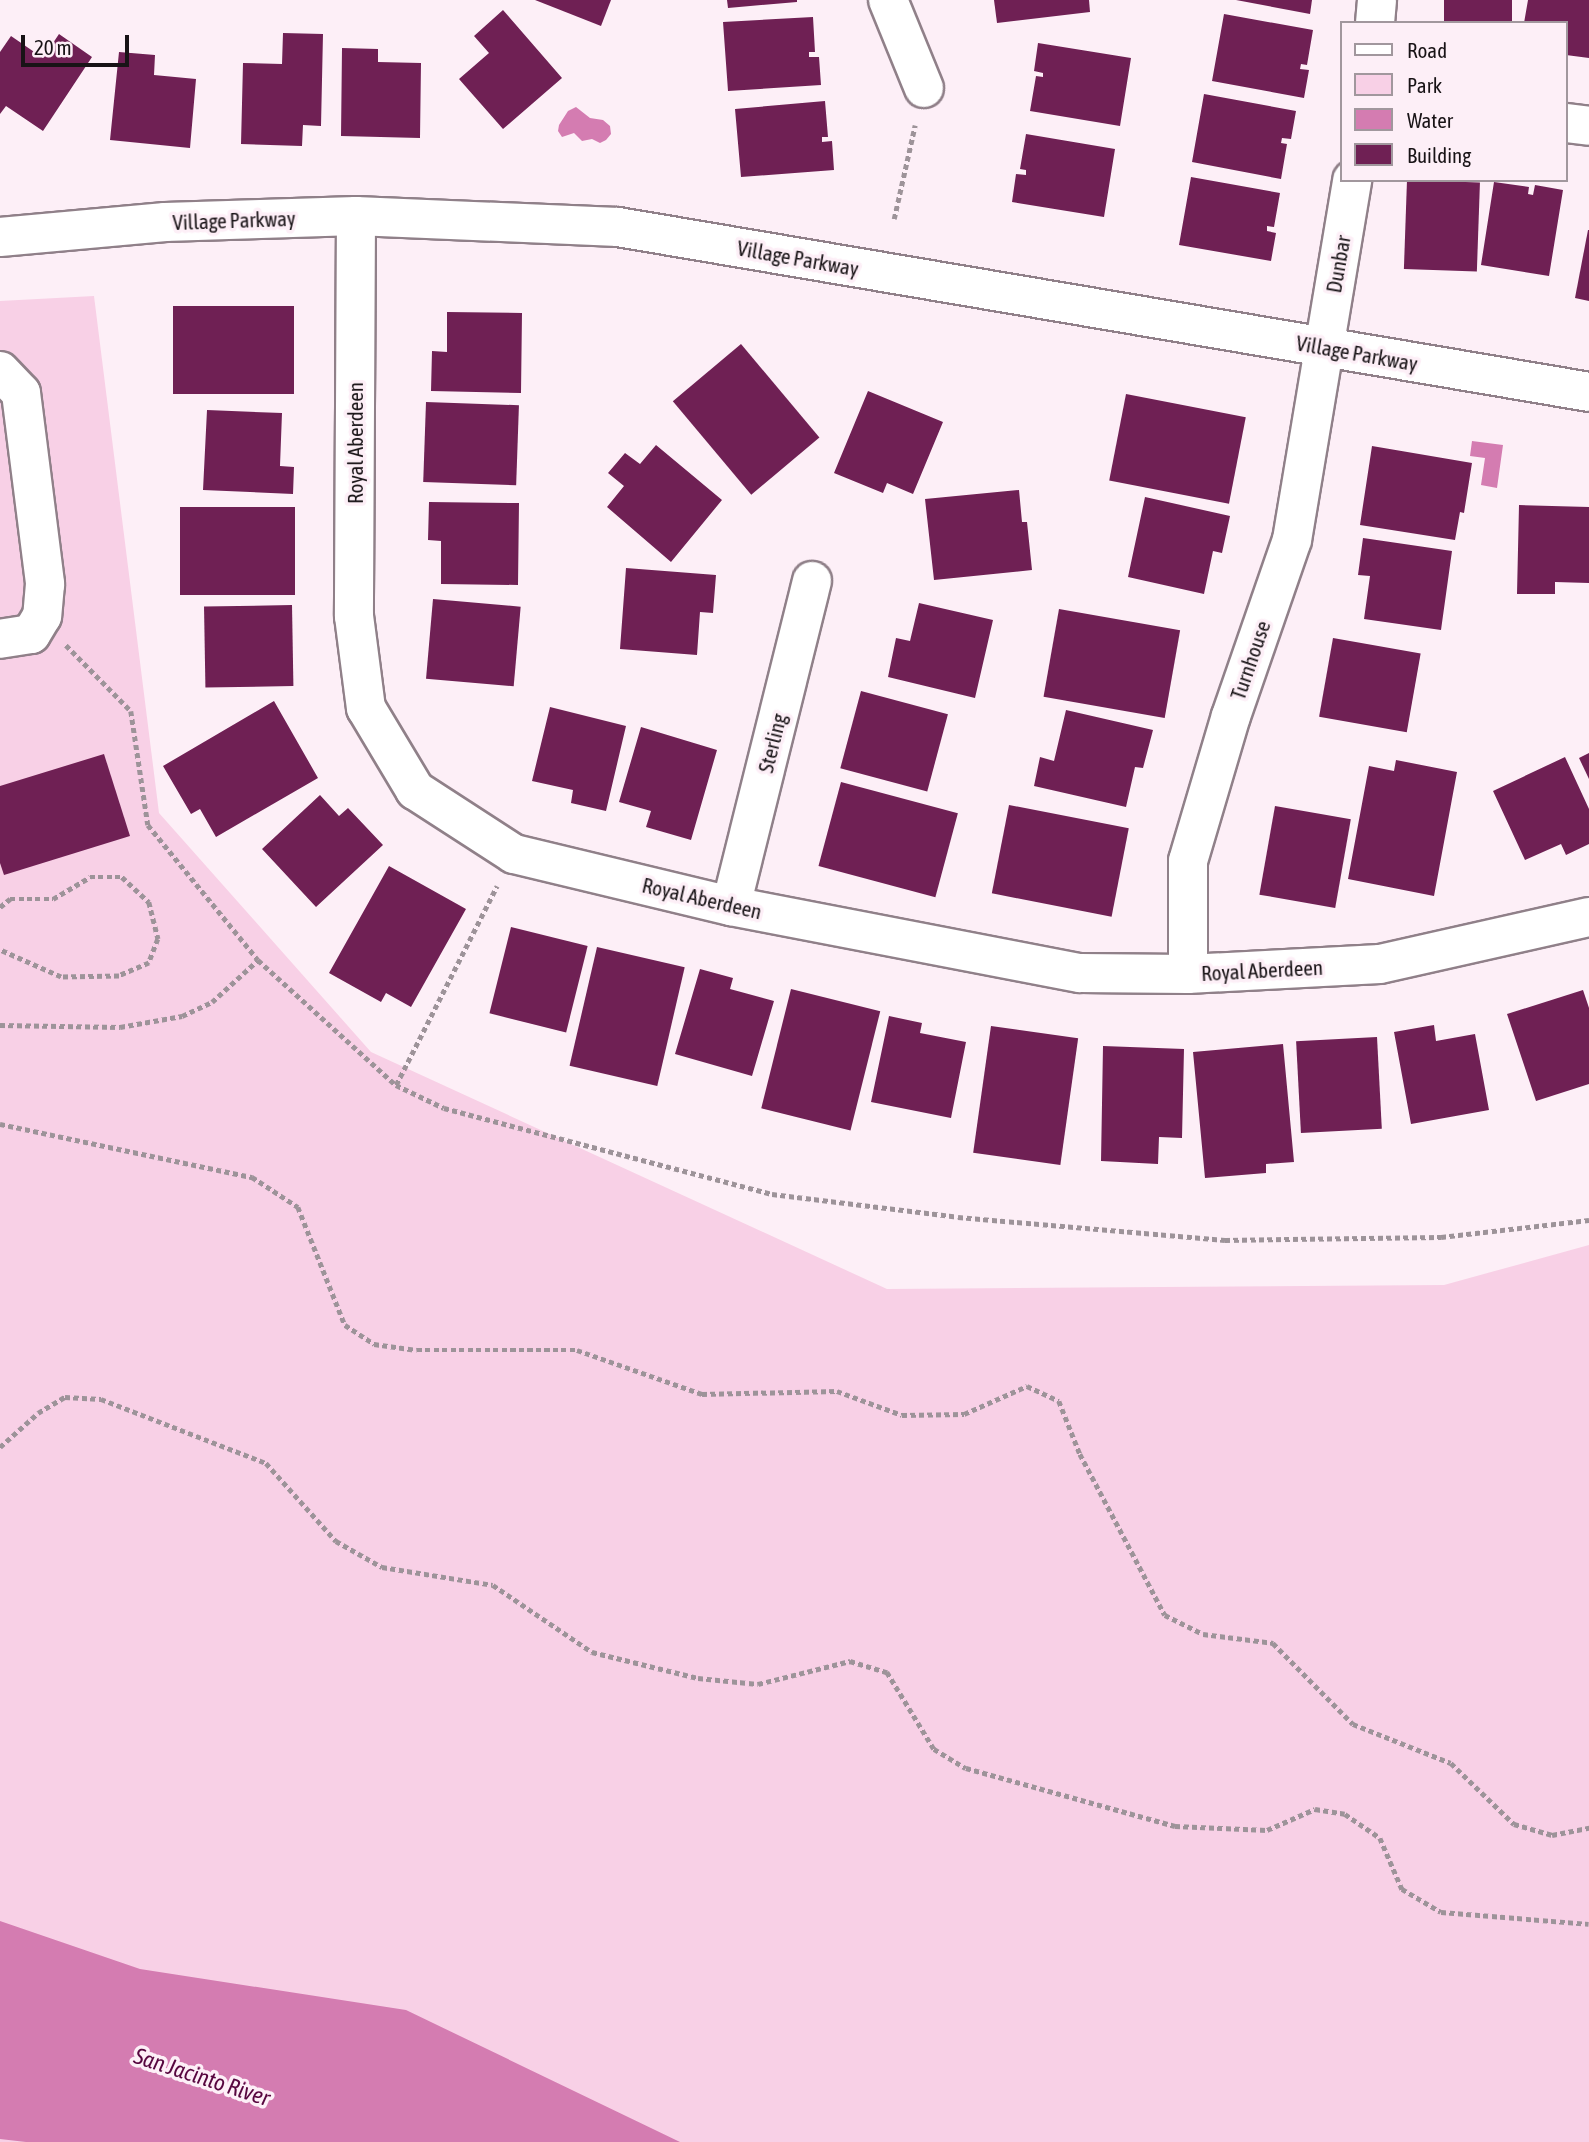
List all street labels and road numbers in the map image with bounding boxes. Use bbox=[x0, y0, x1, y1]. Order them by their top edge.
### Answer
street label: Village Parkway bbox=[172, 205, 296, 235]
street label: Dunbar bbox=[1321, 233, 1355, 295]
street label: Village Parkway bbox=[735, 235, 861, 281]
street label: Village Parkway bbox=[1294, 330, 1420, 376]
street label: Royal Aberdeen bbox=[342, 382, 368, 504]
street label: Turnhouse bbox=[1225, 617, 1275, 703]
street label: Sterling bbox=[753, 711, 791, 775]
street label: Royal Aberdeen bbox=[640, 872, 764, 924]
street label: Royal Aberdeen bbox=[1200, 954, 1324, 986]

